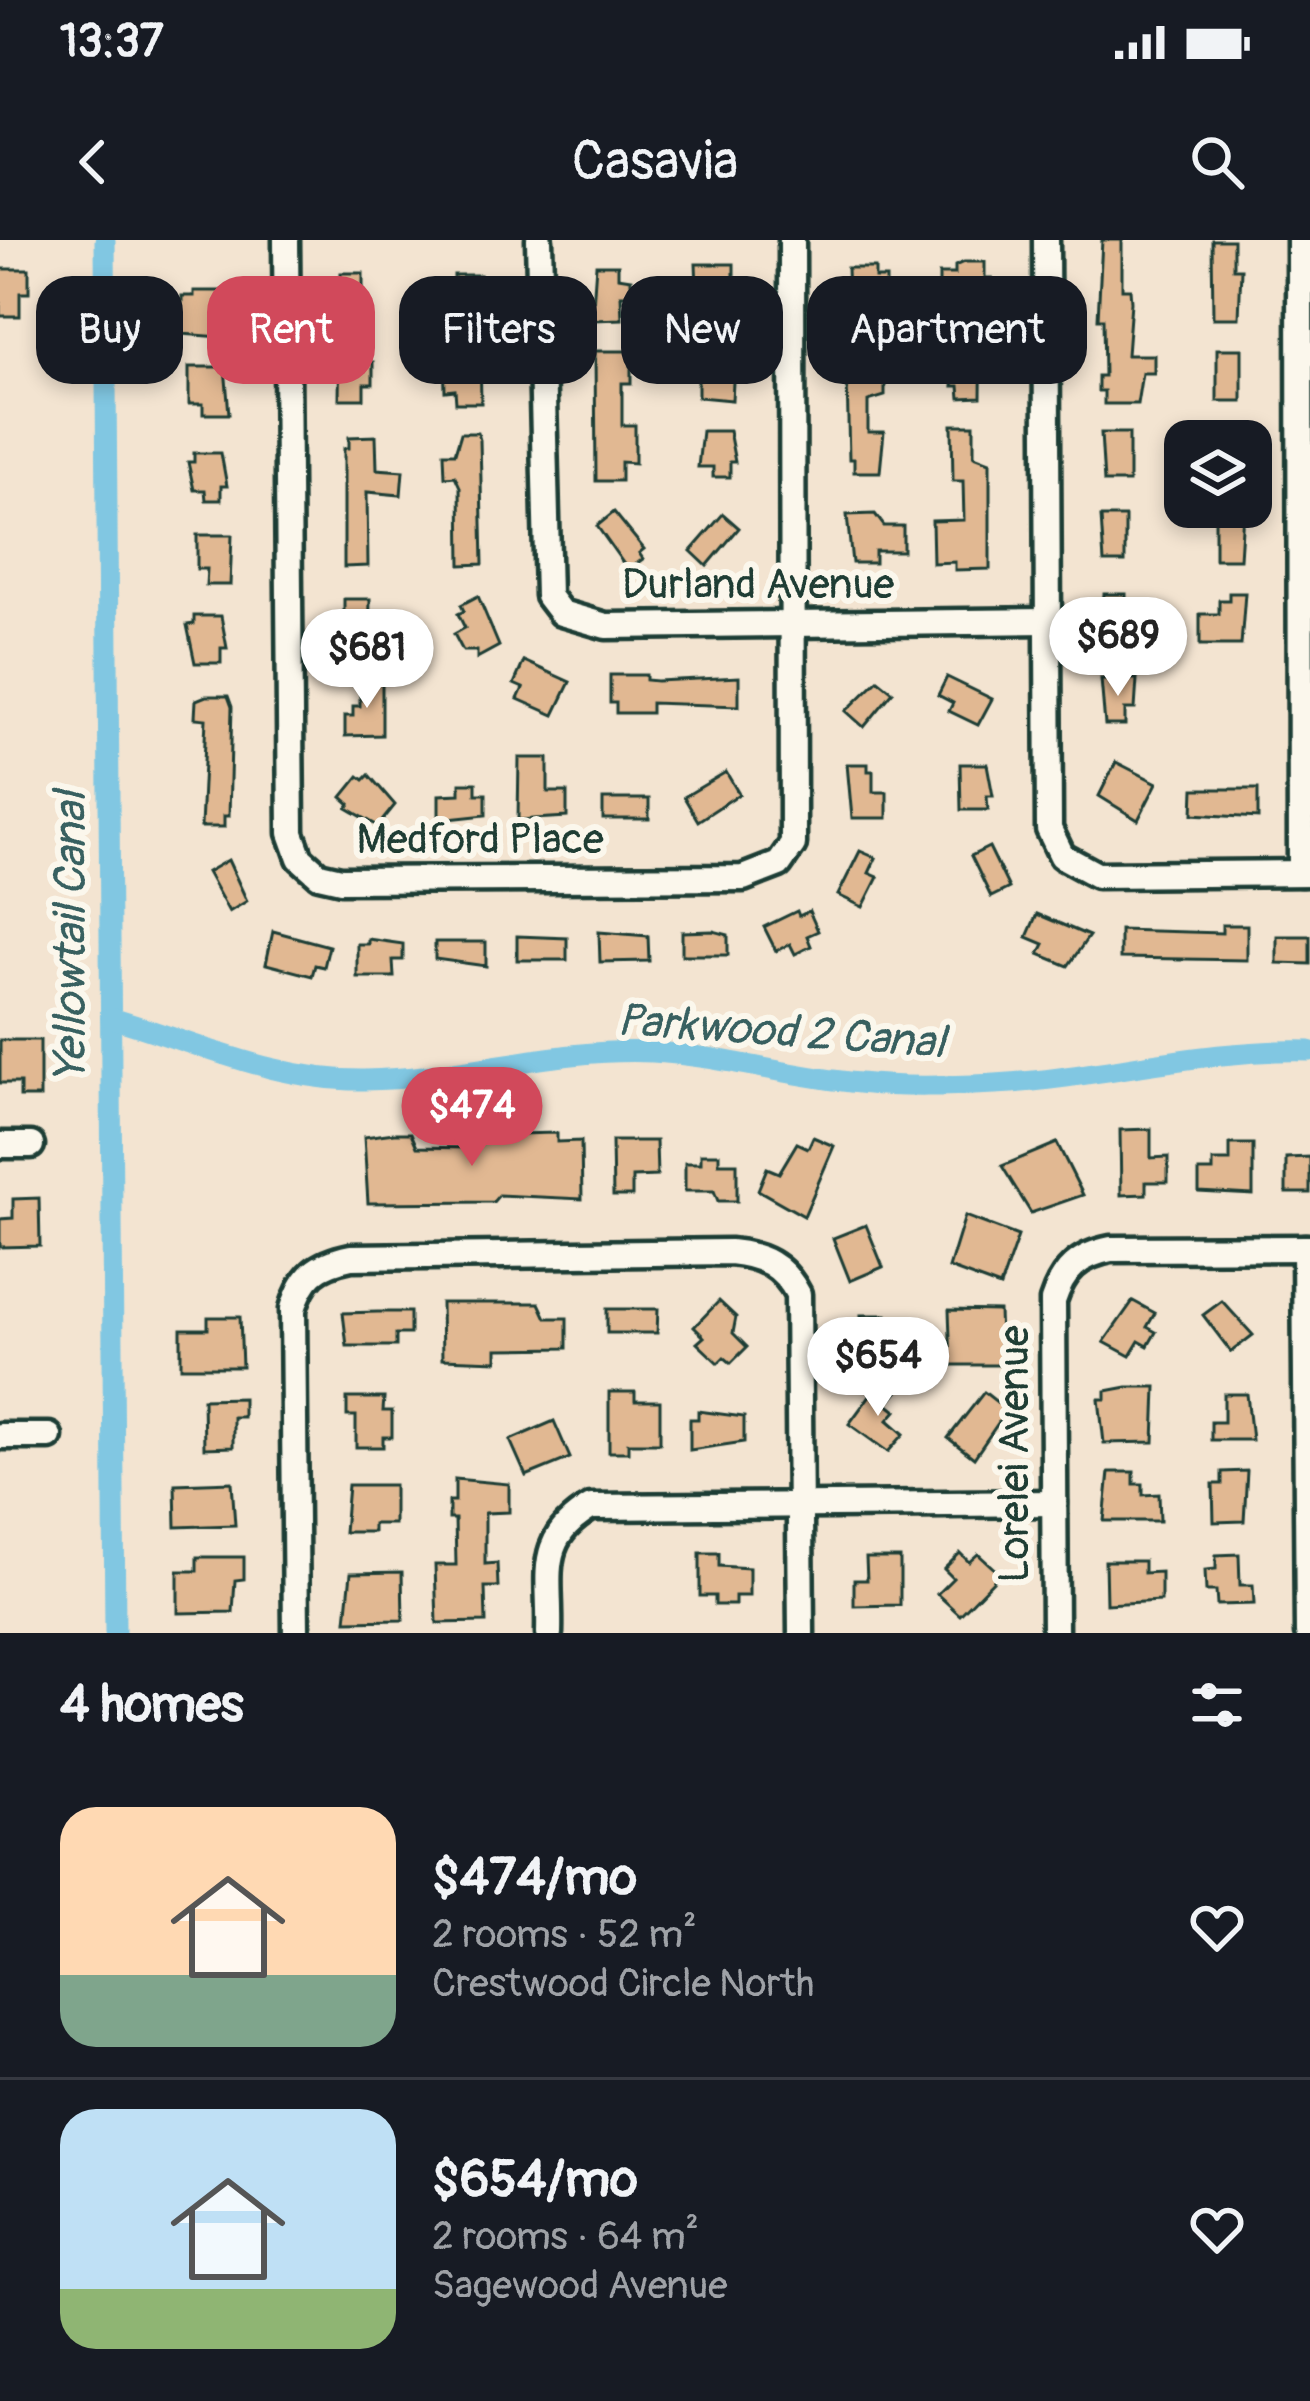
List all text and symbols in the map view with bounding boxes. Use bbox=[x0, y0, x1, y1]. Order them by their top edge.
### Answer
text: 13:37 bbox=[60, 14, 164, 70]
text: Casavia bbox=[572, 128, 738, 196]
icon: back bbox=[60, 129, 126, 195]
icon: search bbox=[1184, 129, 1250, 195]
chip: Buy bbox=[36, 276, 183, 384]
chip: Rent bbox=[207, 276, 375, 384]
chip: Filters bbox=[399, 276, 597, 384]
chip: New bbox=[621, 276, 783, 384]
chip: Apartment bbox=[807, 276, 1087, 384]
map controls bbox=[1164, 420, 1272, 528]
button: layers bbox=[1164, 420, 1272, 528]
street label: Durland Avenue bbox=[622, 559, 895, 611]
pin: $689 bbox=[1047, 597, 1189, 699]
pin: $681 bbox=[296, 609, 438, 711]
text: $689 bbox=[1076, 611, 1160, 660]
text: $681 bbox=[328, 623, 406, 672]
water label: Yellowtail Canal bbox=[43, 787, 99, 1082]
street label: Medford Place bbox=[356, 814, 604, 866]
water label: Parkwood 2 Canal bbox=[615, 993, 951, 1072]
pin: $474 bbox=[401, 1067, 543, 1169]
text: $474 bbox=[428, 1081, 516, 1130]
pin: $654 bbox=[807, 1317, 949, 1419]
street label: Lorelei Avenue bbox=[989, 1325, 1041, 1583]
text: $654 bbox=[834, 1331, 922, 1380]
icon: filters bbox=[1184, 1672, 1250, 1738]
text: 4 homes bbox=[60, 1673, 244, 1737]
text: $474/mo bbox=[432, 1846, 637, 1910]
icon: home bbox=[156, 1855, 300, 1999]
icon: heart bbox=[1184, 1894, 1250, 1960]
text: 2 rooms · 52 m² bbox=[432, 1910, 697, 1959]
text: Crestwood Circle North bbox=[432, 1959, 814, 2008]
text: $654/mo bbox=[432, 2148, 638, 2212]
icon: home bbox=[156, 2157, 300, 2301]
icon: heart bbox=[1184, 2196, 1250, 2262]
text: 2 rooms · 64 m² bbox=[432, 2212, 699, 2261]
text: Sagewood Avenue bbox=[432, 2261, 727, 2310]

